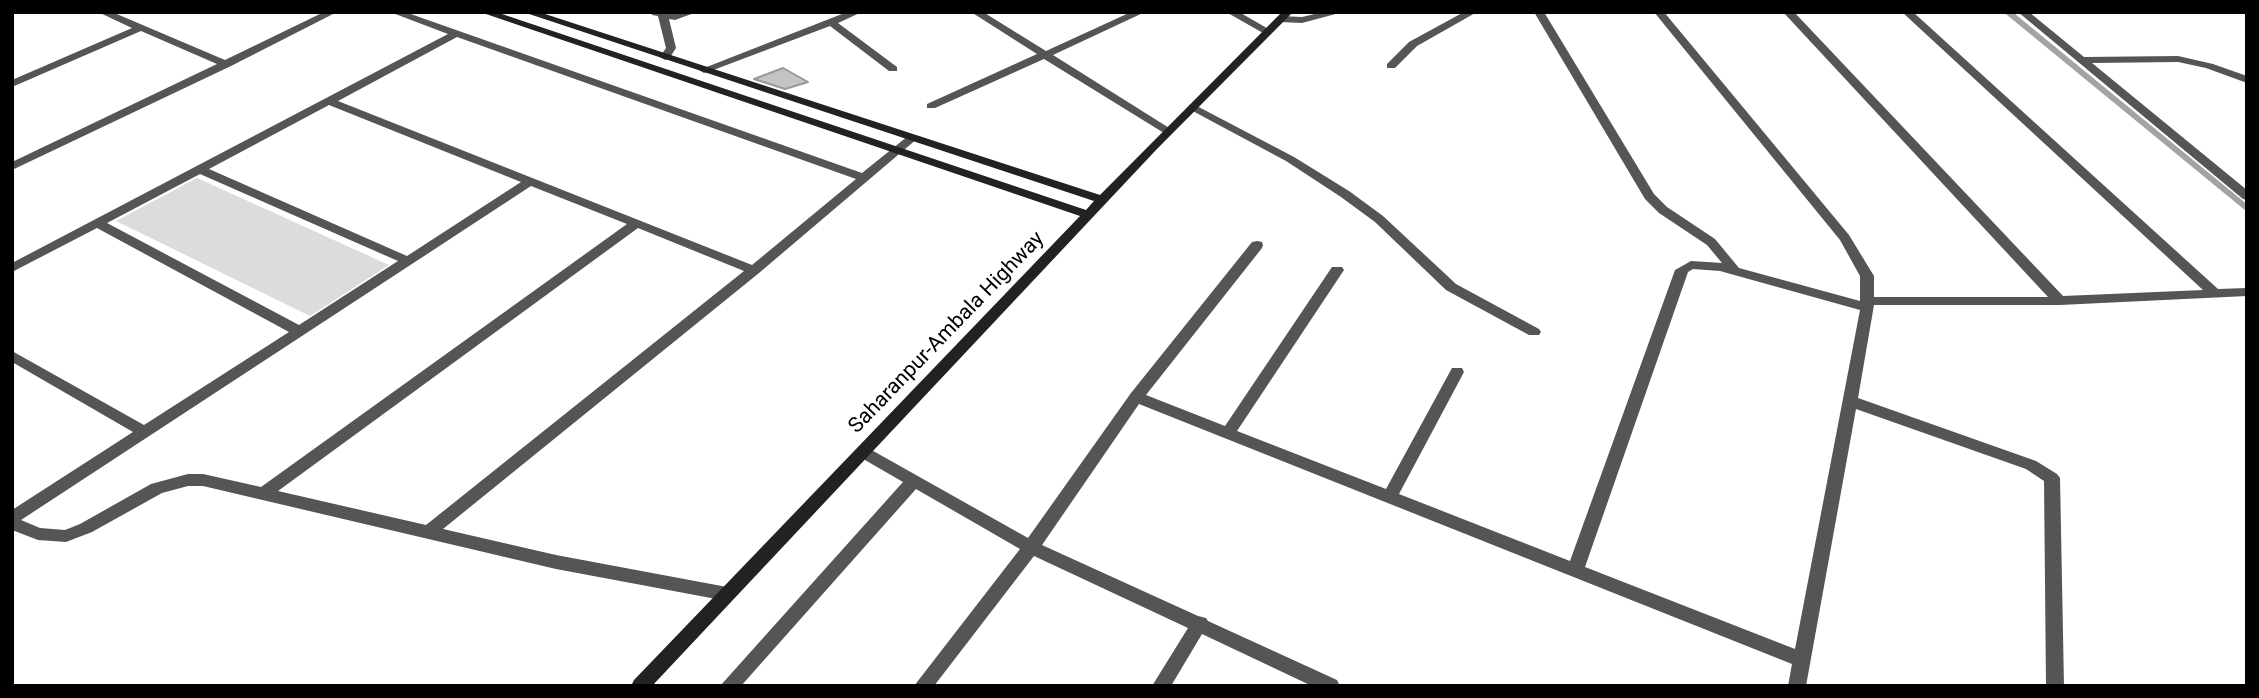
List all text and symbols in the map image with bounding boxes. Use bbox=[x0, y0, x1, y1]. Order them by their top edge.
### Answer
street label: Saharanpur-Ambala Highway bbox=[844, 227, 1050, 439]

